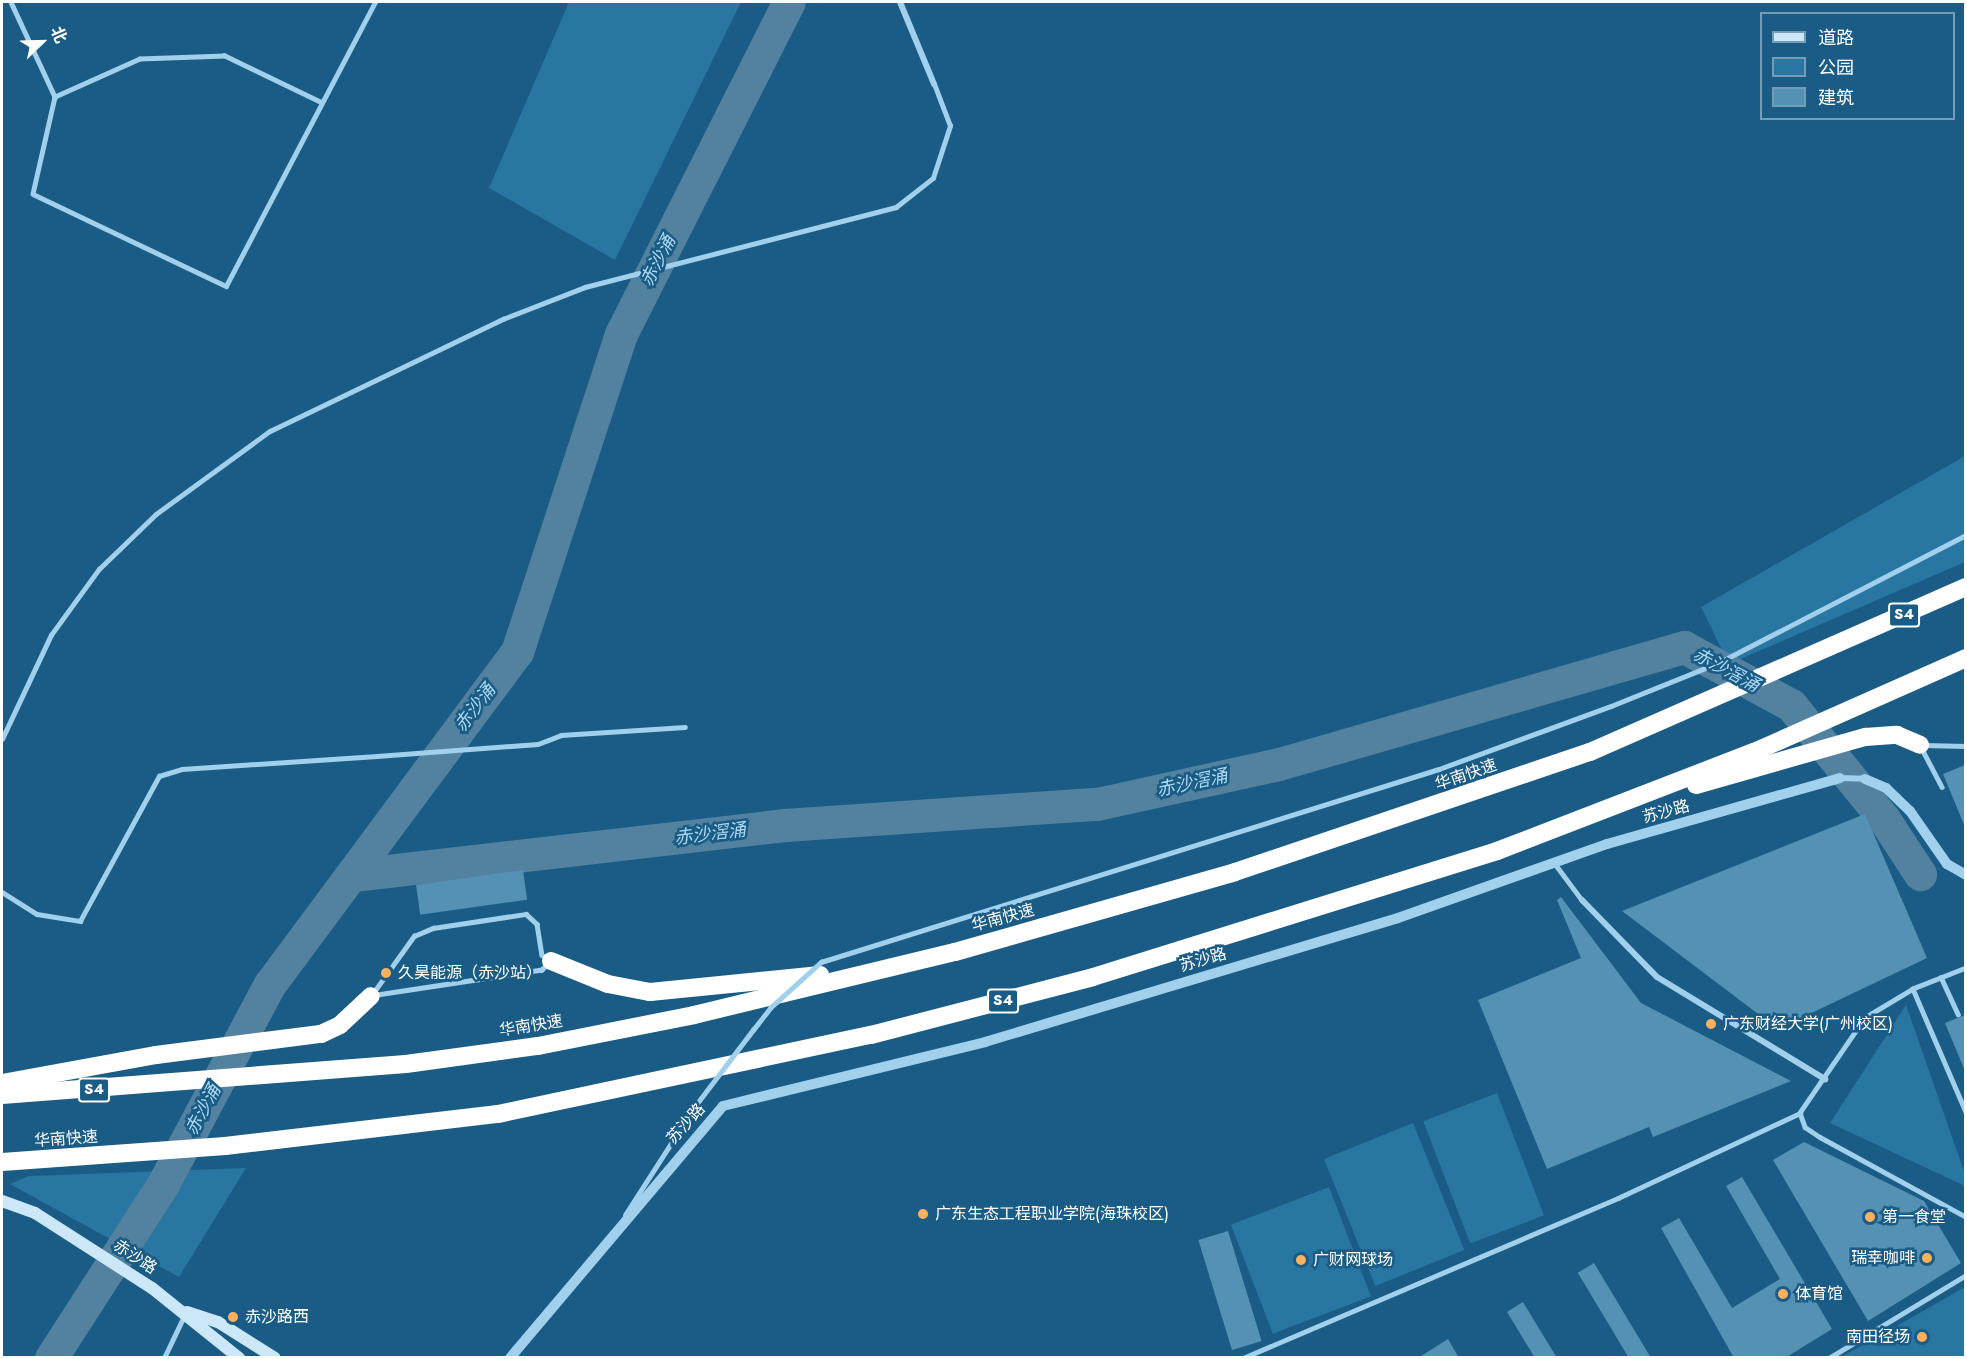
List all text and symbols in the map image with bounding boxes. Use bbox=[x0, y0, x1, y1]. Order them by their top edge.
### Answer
north arrow bbox=[12, 12, 72, 72]
legend bbox=[1760, 12, 1955, 120]
text: 北 bbox=[45, 23, 73, 47]
text: 道路 bbox=[1818, 25, 1854, 51]
text: 公园 bbox=[1818, 55, 1854, 81]
text: 建筑 bbox=[1818, 85, 1854, 111]
water label: 赤沙涌 bbox=[636, 232, 680, 290]
road number: S4 bbox=[1888, 603, 1920, 627]
water label: 赤沙滘涌 bbox=[1689, 644, 1763, 696]
water label: 赤沙涌 bbox=[450, 680, 500, 736]
street label: 华南快速 bbox=[1433, 756, 1499, 794]
water label: 赤沙滘涌 bbox=[1155, 765, 1229, 801]
street label: 苏沙路 bbox=[1640, 797, 1692, 827]
water label: 赤沙滘涌 bbox=[673, 819, 747, 849]
street label: 华南快速 bbox=[970, 900, 1036, 936]
street label: 苏沙路 bbox=[1177, 944, 1229, 976]
place label: 久昊能源（赤沙站） bbox=[398, 963, 542, 983]
marker: 久昊能源（赤沙站） bbox=[379, 966, 393, 980]
road number: S4 bbox=[986, 989, 1020, 1013]
street label: 华南快速 bbox=[498, 1012, 564, 1040]
place label: 广东财经大学(广州校区) bbox=[1723, 1014, 1893, 1034]
marker: 广东财经大学(广州校区) bbox=[1704, 1017, 1718, 1031]
road number: S4 bbox=[78, 1078, 110, 1102]
water label: 赤沙涌 bbox=[181, 1081, 225, 1139]
street label: 苏沙路 bbox=[663, 1100, 709, 1148]
street label: 华南快速 bbox=[33, 1127, 99, 1151]
place label: 广东生态工程职业学院(海珠校区) bbox=[935, 1204, 1169, 1224]
marker: 广东生态工程职业学院(海珠校区) bbox=[916, 1207, 930, 1221]
place label: 第一食堂 bbox=[1882, 1207, 1946, 1227]
marker: 第一食堂 bbox=[1863, 1210, 1877, 1224]
street label: 赤沙路 bbox=[110, 1236, 160, 1278]
place label: 瑞幸咖啡 bbox=[1851, 1248, 1915, 1268]
place label: 广财网球场 bbox=[1313, 1250, 1393, 1270]
marker: 瑞幸咖啡 bbox=[1920, 1251, 1934, 1265]
marker: 广财网球场 bbox=[1294, 1253, 1308, 1267]
place label: 体育馆 bbox=[1795, 1284, 1843, 1304]
marker: 体育馆 bbox=[1776, 1287, 1790, 1301]
place label: 赤沙路西 bbox=[245, 1307, 309, 1327]
marker: 赤沙路西 bbox=[226, 1310, 240, 1324]
place label: 南田径场 bbox=[1846, 1327, 1910, 1347]
marker: 南田径场 bbox=[1915, 1330, 1929, 1344]

